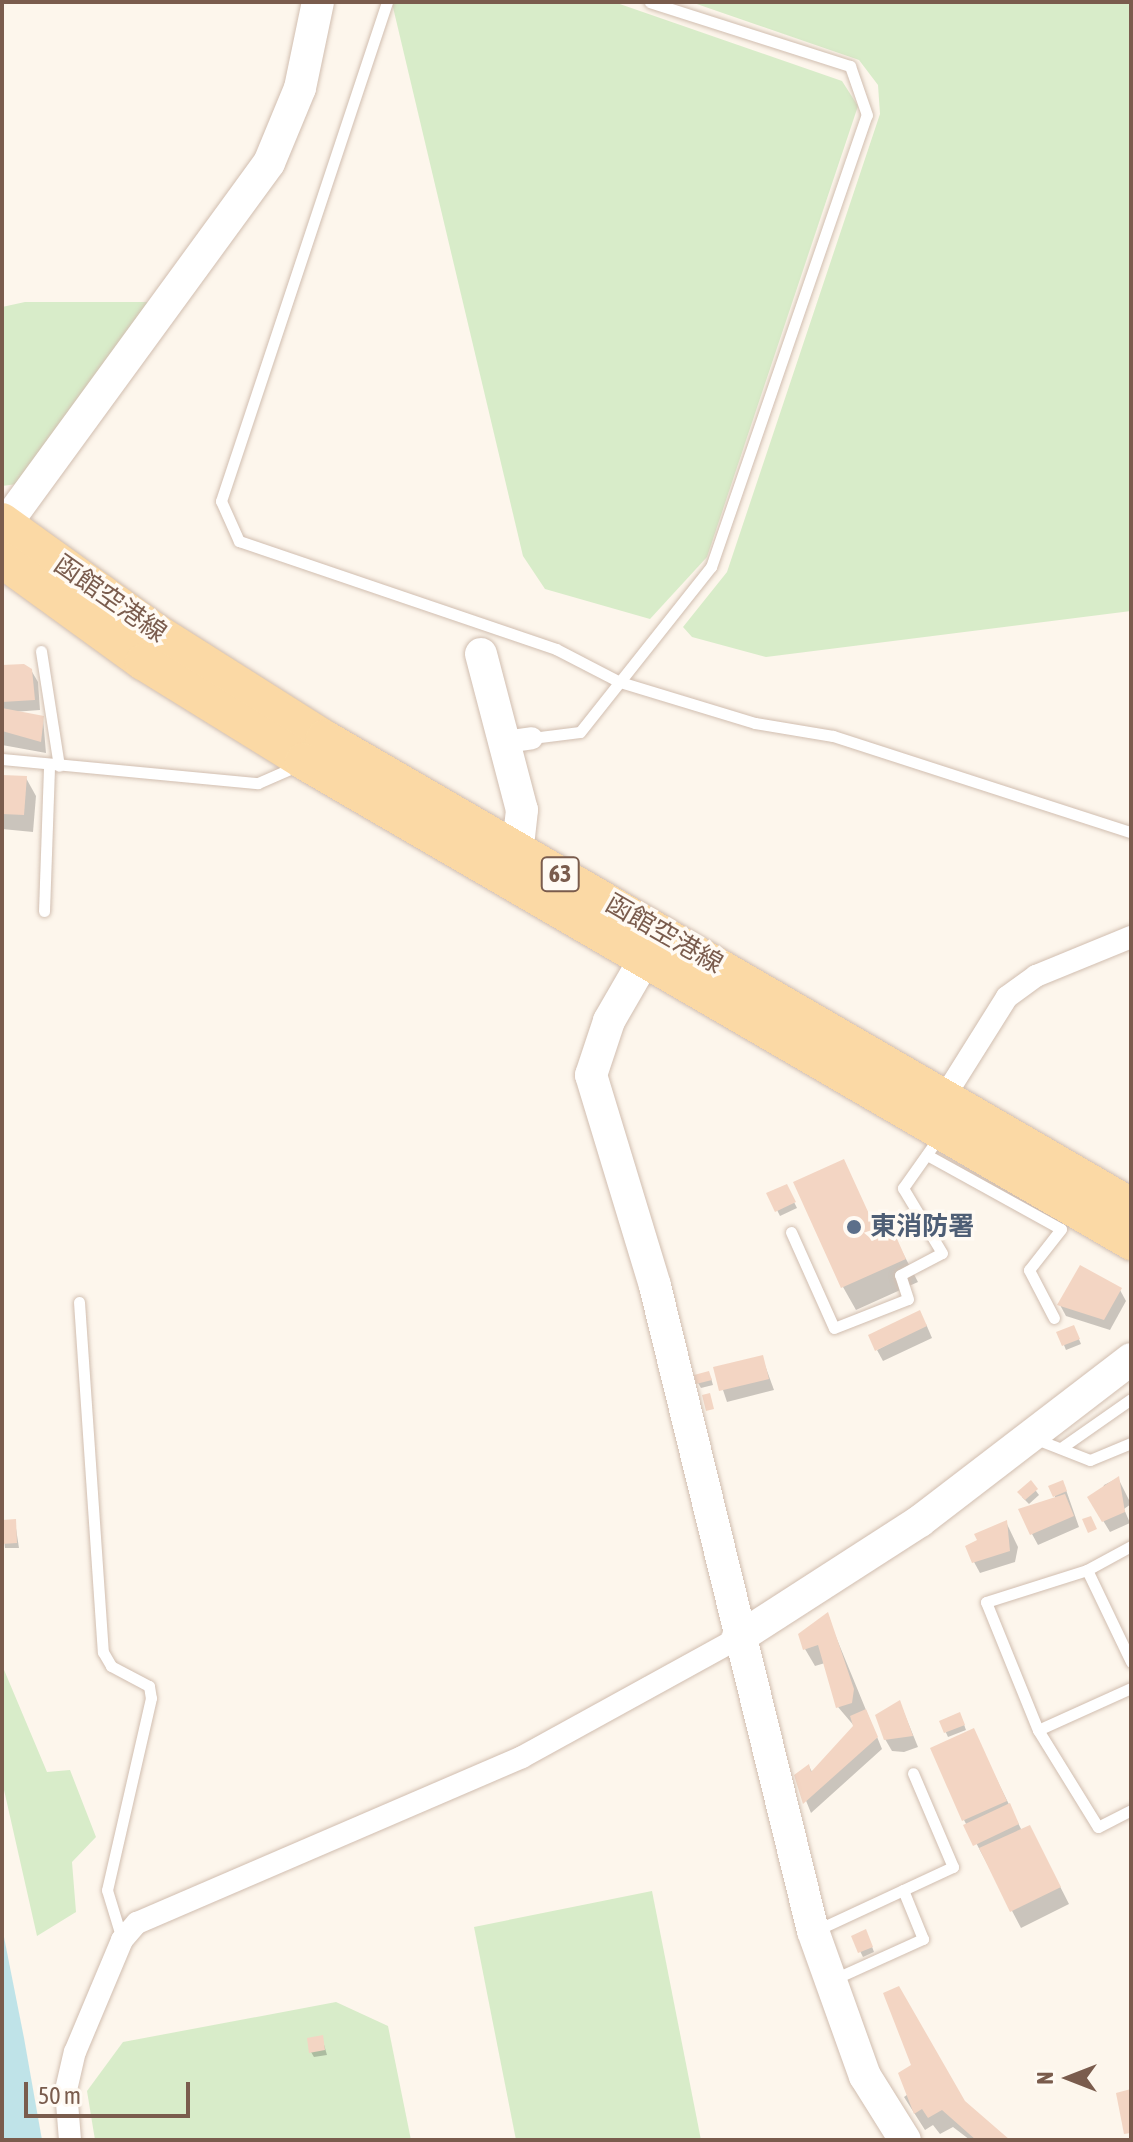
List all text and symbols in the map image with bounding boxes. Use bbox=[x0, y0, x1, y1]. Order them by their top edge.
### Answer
street label: 函館空港線 bbox=[48, 549, 172, 649]
road number: 63 bbox=[540, 854, 580, 894]
street label: 函館空港線 bbox=[600, 888, 728, 980]
place label: 東消防署 bbox=[870, 1211, 974, 1243]
marker: 東消防署 bbox=[845, 1218, 863, 1236]
north arrow bbox=[1029, 2038, 1109, 2118]
scale bar bbox=[28, 2066, 194, 2116]
text: N bbox=[1032, 2072, 1058, 2085]
text: 50 m bbox=[38, 2082, 81, 2109]

